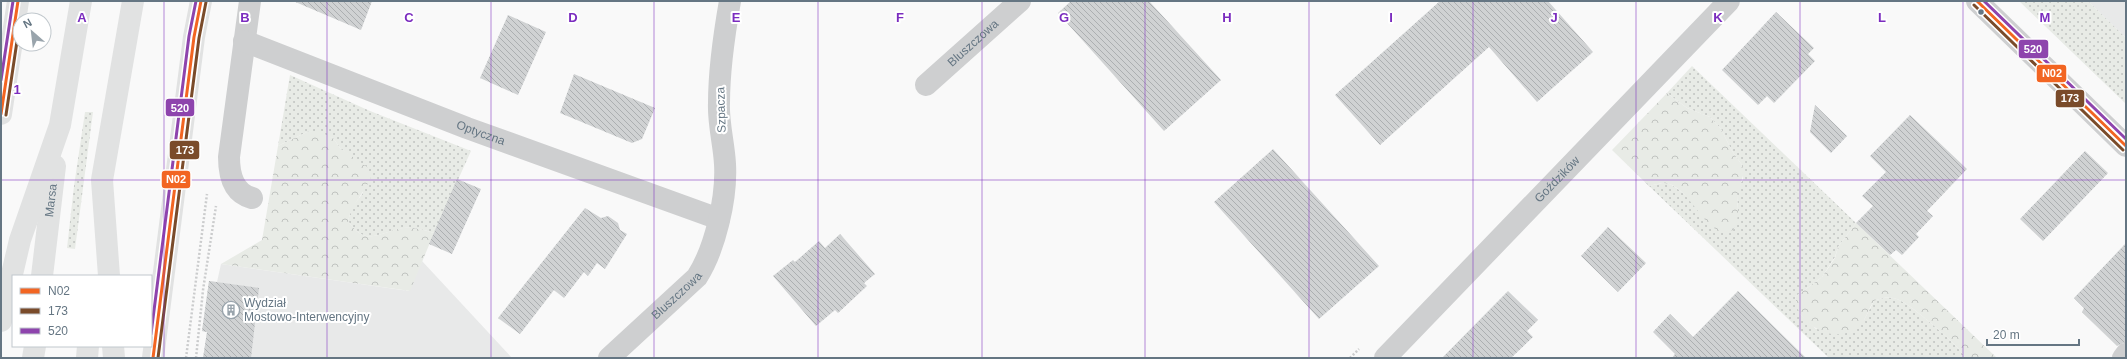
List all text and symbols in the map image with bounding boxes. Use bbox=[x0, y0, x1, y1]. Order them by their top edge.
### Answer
unlabelled marker bbox=[1976, 7, 1986, 17]
text: A bbox=[77, 10, 87, 25]
text: B bbox=[240, 10, 250, 25]
text: C bbox=[404, 10, 414, 25]
text: D bbox=[568, 10, 578, 25]
text: E bbox=[732, 10, 741, 25]
text: F bbox=[896, 10, 904, 25]
text: G bbox=[1059, 10, 1069, 25]
text: H bbox=[1222, 10, 1232, 25]
text: I bbox=[1389, 10, 1393, 25]
text: J bbox=[1550, 10, 1558, 25]
text: K bbox=[1713, 10, 1723, 25]
text: L bbox=[1878, 10, 1886, 25]
text: M bbox=[2040, 10, 2050, 25]
north arrow bbox=[12, 12, 52, 52]
text: N bbox=[21, 16, 34, 30]
street label: Bluszczowa bbox=[945, 16, 1002, 69]
line badge: 520 bbox=[2018, 39, 2049, 59]
text: 520 bbox=[2024, 43, 2042, 55]
line badge: N02 bbox=[2036, 64, 2067, 83]
text: N02 bbox=[2042, 67, 2062, 79]
text: 1 bbox=[13, 82, 21, 97]
street label: Szpacza bbox=[713, 86, 729, 133]
line badge: 173 bbox=[2055, 89, 2085, 108]
text: 173 bbox=[2061, 92, 2079, 104]
line badge: 520 bbox=[165, 98, 195, 117]
text: 520 bbox=[171, 102, 189, 114]
street label: Optyczna bbox=[454, 118, 507, 148]
line badge: 173 bbox=[169, 140, 200, 160]
text: 173 bbox=[176, 144, 194, 156]
street label: Goździków bbox=[1532, 153, 1583, 205]
line badge: N02 bbox=[161, 170, 191, 189]
text: N02 bbox=[166, 173, 186, 185]
street label: Marsa bbox=[42, 183, 60, 218]
street label: Bluszczowa bbox=[649, 270, 705, 322]
legend bbox=[12, 275, 152, 347]
text: N02 bbox=[48, 284, 70, 298]
place label: Wydział Mostowo-Interwencyjny bbox=[244, 296, 369, 324]
building icon: Wydział Mostowo-Interwencyjny bbox=[221, 300, 241, 320]
text: 173 bbox=[48, 304, 68, 318]
scale bar bbox=[1987, 321, 2079, 347]
text: 520 bbox=[48, 324, 68, 338]
text: 20 m bbox=[1993, 328, 2020, 342]

